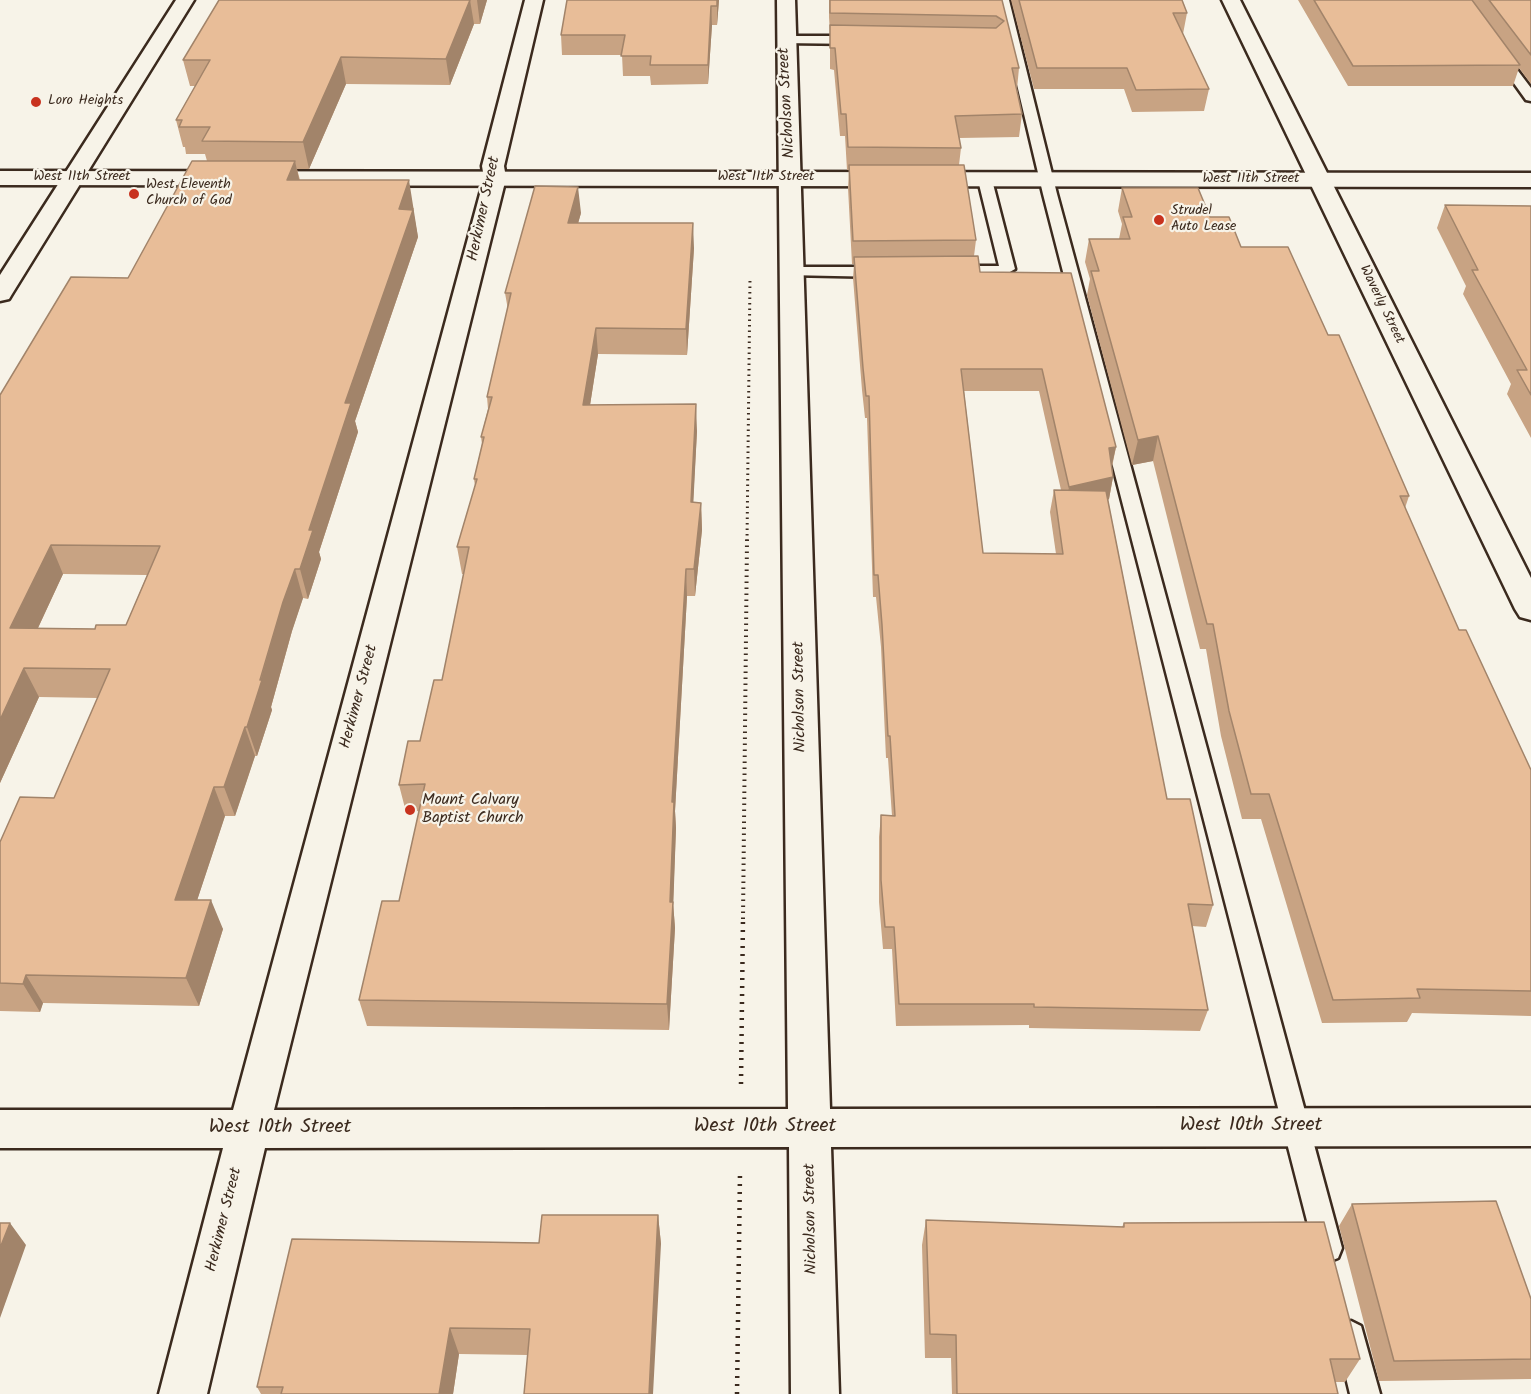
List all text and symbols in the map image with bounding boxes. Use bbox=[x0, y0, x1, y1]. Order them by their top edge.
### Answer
street label: Nicholson Street bbox=[776, 47, 800, 159]
place label: Loro Heights bbox=[48, 94, 123, 110]
marker: Loro Heights bbox=[29, 95, 43, 109]
street label: Herkimer Street bbox=[465, 155, 505, 263]
street label: West 11th Street bbox=[33, 170, 131, 186]
street label: West 11th Street bbox=[717, 170, 815, 186]
street label: West 11th Street bbox=[1202, 172, 1300, 188]
place label: West Eleventh Church of God bbox=[146, 178, 232, 210]
marker: West Eleventh Church of God bbox=[127, 187, 141, 201]
place label: Strudel Auto Lease bbox=[1171, 204, 1236, 237]
marker: Strudel Auto Lease bbox=[1152, 213, 1166, 227]
street label: Waverly Street bbox=[1355, 263, 1407, 347]
street label: Nicholson Street bbox=[790, 641, 812, 753]
street label: Herkimer Street bbox=[337, 643, 383, 751]
place label: Mount Calvary Baptist Church bbox=[422, 791, 524, 829]
marker: Mount Calvary Baptist Church bbox=[403, 803, 417, 817]
street label: West 10th Street bbox=[1180, 1115, 1322, 1139]
street label: West 10th Street bbox=[694, 1116, 836, 1140]
street label: West 10th Street bbox=[209, 1117, 351, 1141]
street label: Nicholson Street bbox=[801, 1163, 823, 1275]
street label: Herkimer Street bbox=[203, 1166, 247, 1274]

